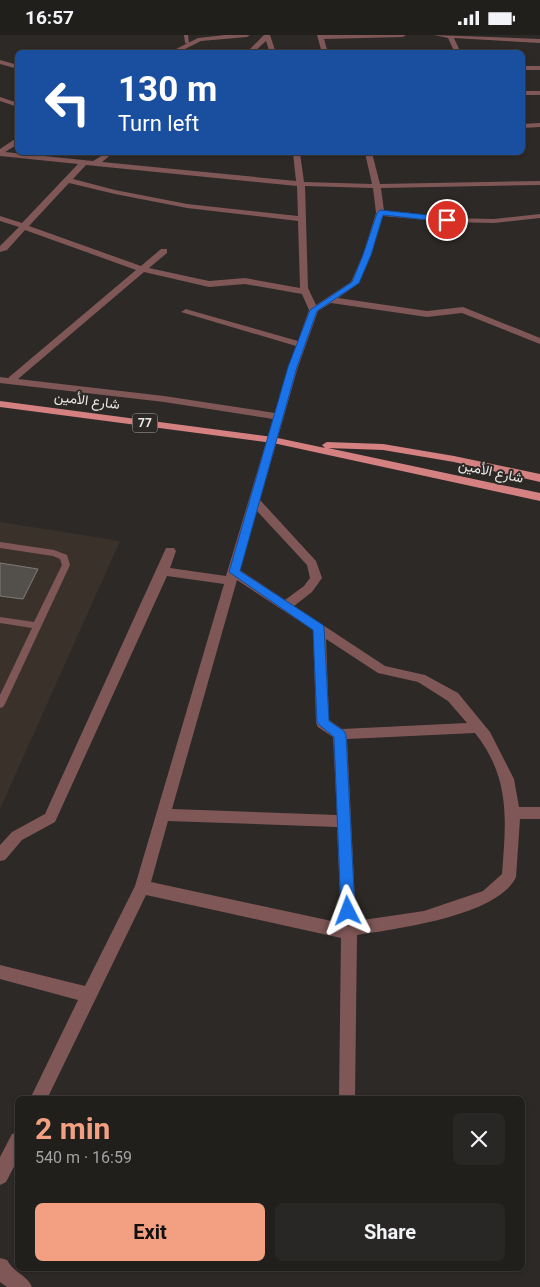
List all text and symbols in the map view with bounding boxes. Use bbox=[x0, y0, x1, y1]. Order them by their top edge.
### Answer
text: 16:57 bbox=[25, 6, 74, 29]
text: 130 m bbox=[118, 69, 217, 110]
icon: left bbox=[35, 70, 100, 135]
text: Turn left bbox=[118, 111, 199, 136]
pin bbox=[426, 199, 468, 241]
icon: arrive bbox=[433, 206, 461, 234]
street label: شارع الأمين bbox=[53, 388, 121, 415]
road number: 77 bbox=[132, 413, 158, 433]
street label: شارع الأمين bbox=[456, 456, 525, 489]
position arrow bbox=[321, 884, 373, 936]
text: 2 min bbox=[35, 1111, 110, 1146]
button: close bbox=[453, 1113, 505, 1165]
text: 540 m · 16:59 bbox=[35, 1148, 132, 1167]
button: Exit bbox=[35, 1203, 265, 1261]
button: Share bbox=[275, 1203, 505, 1261]

